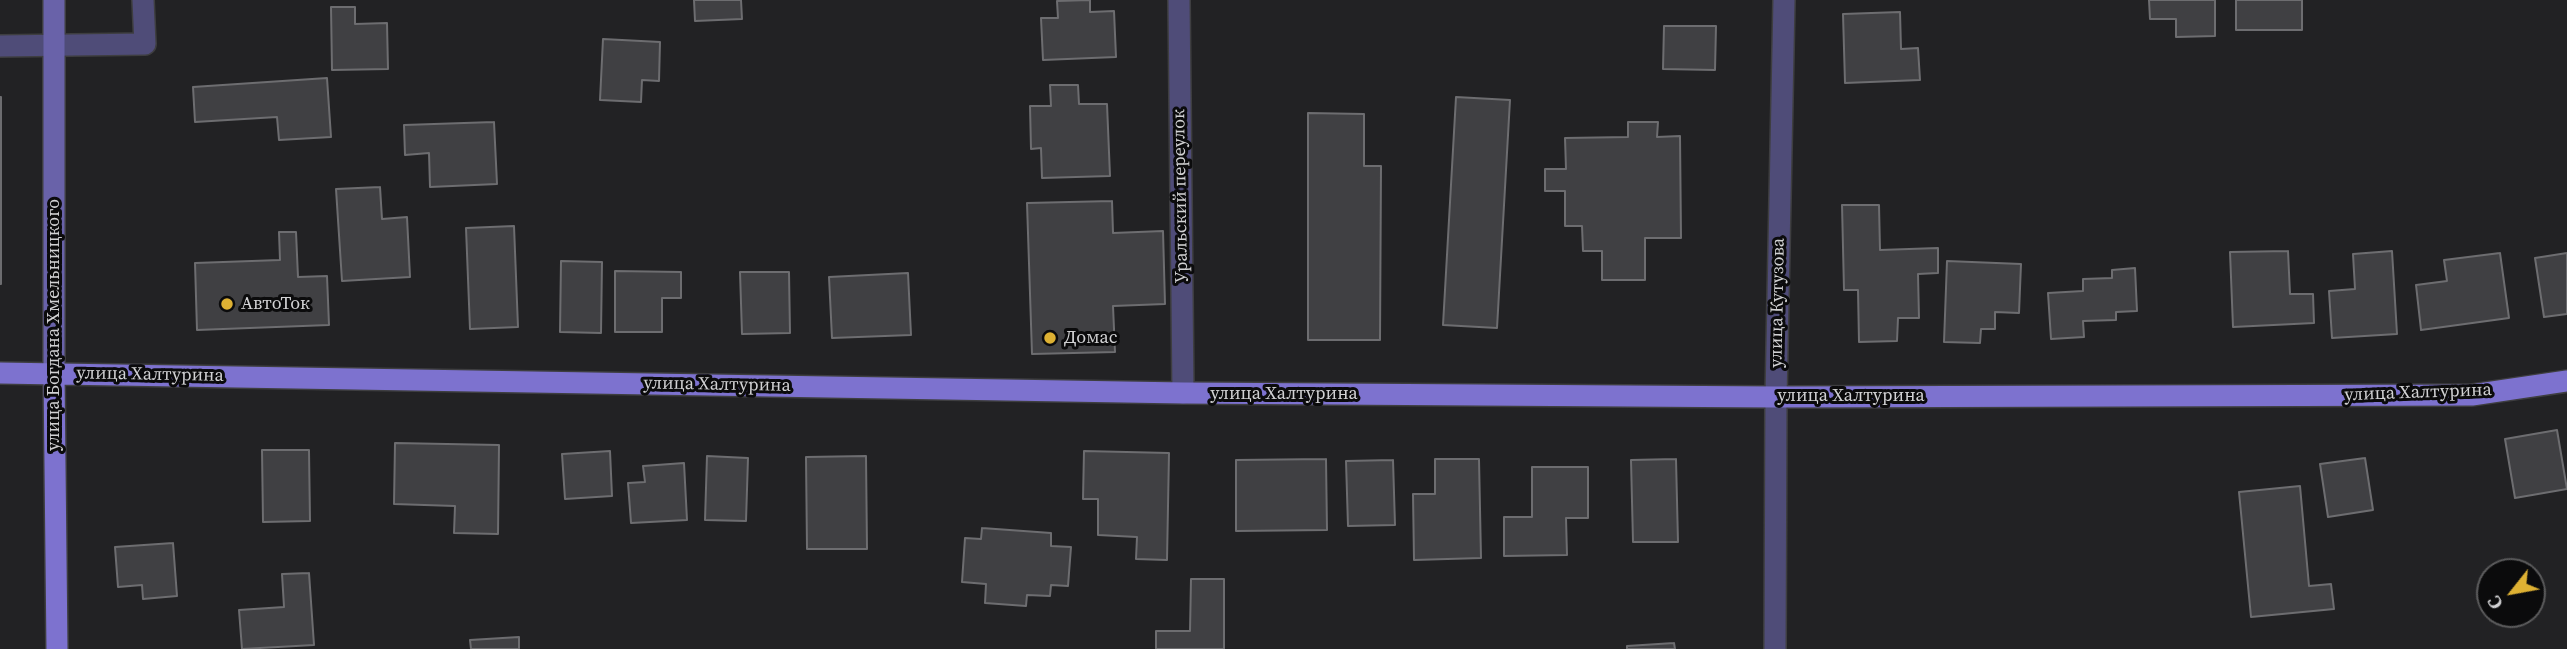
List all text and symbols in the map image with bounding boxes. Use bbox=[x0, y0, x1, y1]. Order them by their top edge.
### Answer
street label: Уральский переулок bbox=[1169, 109, 1193, 283]
street label: улица Богдана Хмельницкого bbox=[43, 199, 65, 451]
street label: улица Кутузова bbox=[1766, 238, 1790, 368]
place label: АвтоТок bbox=[241, 293, 310, 315]
marker: АвтоТок bbox=[219, 296, 235, 312]
place label: Домас bbox=[1064, 327, 1117, 349]
marker: Домас bbox=[1042, 330, 1058, 346]
street label: улица Халтурина bbox=[76, 363, 224, 387]
street label: улица Халтурина bbox=[643, 373, 791, 397]
street label: улица Халтурина bbox=[2344, 380, 2492, 406]
street label: улица Халтурина bbox=[1210, 383, 1358, 405]
street label: улица Халтурина bbox=[1777, 385, 1925, 407]
north arrow bbox=[2476, 558, 2546, 628]
text: С bbox=[2481, 591, 2509, 615]

